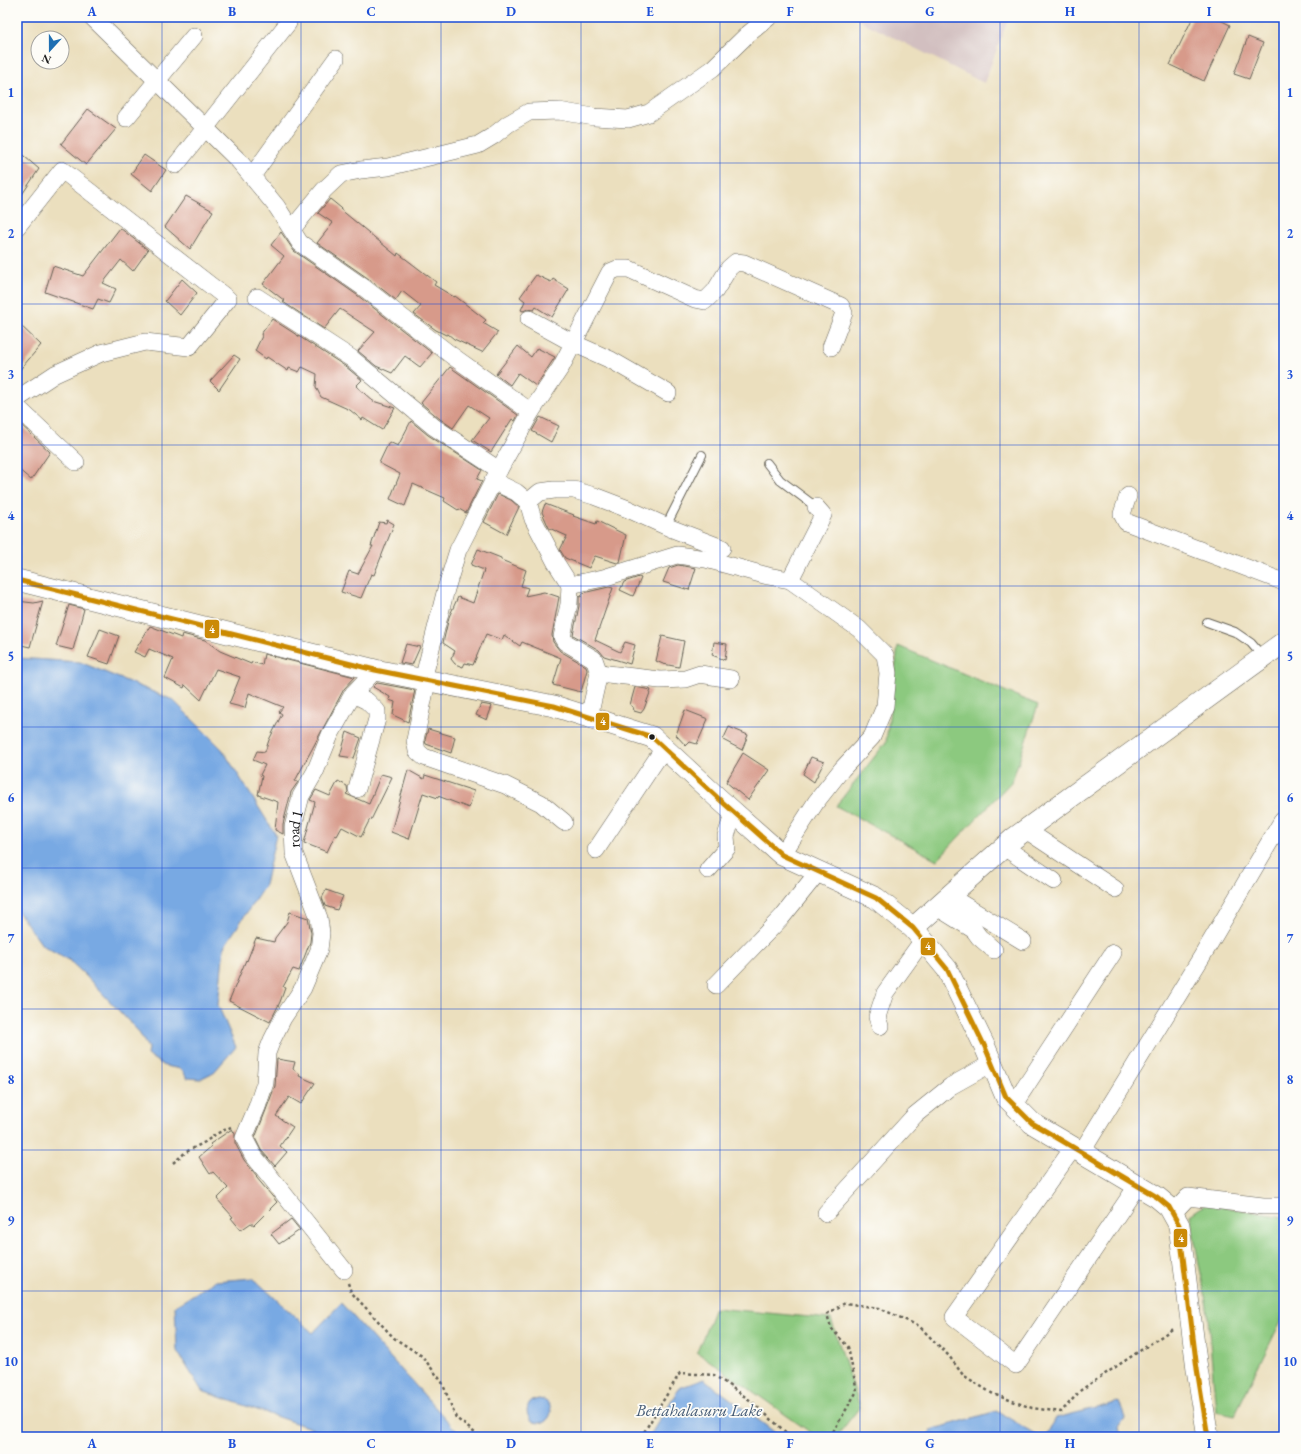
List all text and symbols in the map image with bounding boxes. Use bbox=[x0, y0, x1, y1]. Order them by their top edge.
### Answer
text: A bbox=[86, 3, 97, 20]
text: B bbox=[228, 3, 236, 20]
text: C bbox=[366, 3, 376, 20]
text: D bbox=[506, 3, 516, 20]
text: E bbox=[646, 3, 654, 20]
text: F bbox=[786, 3, 794, 20]
text: G bbox=[925, 3, 935, 20]
text: H bbox=[1065, 3, 1076, 20]
text: I bbox=[1207, 3, 1212, 20]
north arrow bbox=[30, 30, 70, 70]
text: N bbox=[40, 51, 53, 67]
text: 1 bbox=[8, 84, 15, 101]
text: 1 bbox=[1287, 84, 1294, 101]
text: 2 bbox=[8, 225, 15, 242]
text: 2 bbox=[1287, 225, 1294, 242]
text: 3 bbox=[8, 366, 15, 383]
text: 3 bbox=[1287, 366, 1294, 383]
text: 4 bbox=[8, 507, 15, 524]
text: 4 bbox=[1287, 507, 1294, 524]
line badge: 4 bbox=[204, 619, 220, 639]
text: 4 bbox=[209, 622, 215, 636]
text: 5 bbox=[8, 648, 14, 665]
text: 5 bbox=[1287, 648, 1293, 665]
line badge: 4 bbox=[595, 712, 610, 731]
text: 4 bbox=[600, 714, 606, 728]
unlabelled marker bbox=[647, 732, 657, 742]
text: 6 bbox=[8, 789, 15, 806]
text: 6 bbox=[1287, 789, 1294, 806]
street label: road 1 bbox=[283, 807, 308, 848]
text: 7 bbox=[8, 930, 15, 947]
text: 7 bbox=[1287, 930, 1294, 947]
line badge: 4 bbox=[920, 937, 936, 956]
text: 4 bbox=[925, 939, 931, 953]
text: 8 bbox=[8, 1071, 15, 1088]
text: 8 bbox=[1287, 1071, 1294, 1088]
text: 9 bbox=[8, 1212, 15, 1229]
text: 9 bbox=[1287, 1212, 1294, 1229]
line badge: 4 bbox=[1173, 1228, 1188, 1248]
text: 4 bbox=[1178, 1231, 1184, 1245]
text: 10 bbox=[4, 1353, 18, 1370]
text: 10 bbox=[1283, 1353, 1297, 1370]
water label: Bettahalasuru Lake bbox=[635, 1399, 762, 1421]
text: A bbox=[86, 1435, 97, 1452]
text: B bbox=[228, 1435, 236, 1452]
text: C bbox=[366, 1435, 376, 1452]
text: D bbox=[506, 1435, 516, 1452]
text: E bbox=[646, 1435, 654, 1452]
text: F bbox=[786, 1435, 794, 1452]
text: G bbox=[925, 1435, 935, 1452]
text: H bbox=[1065, 1435, 1076, 1452]
text: I bbox=[1207, 1435, 1212, 1452]

